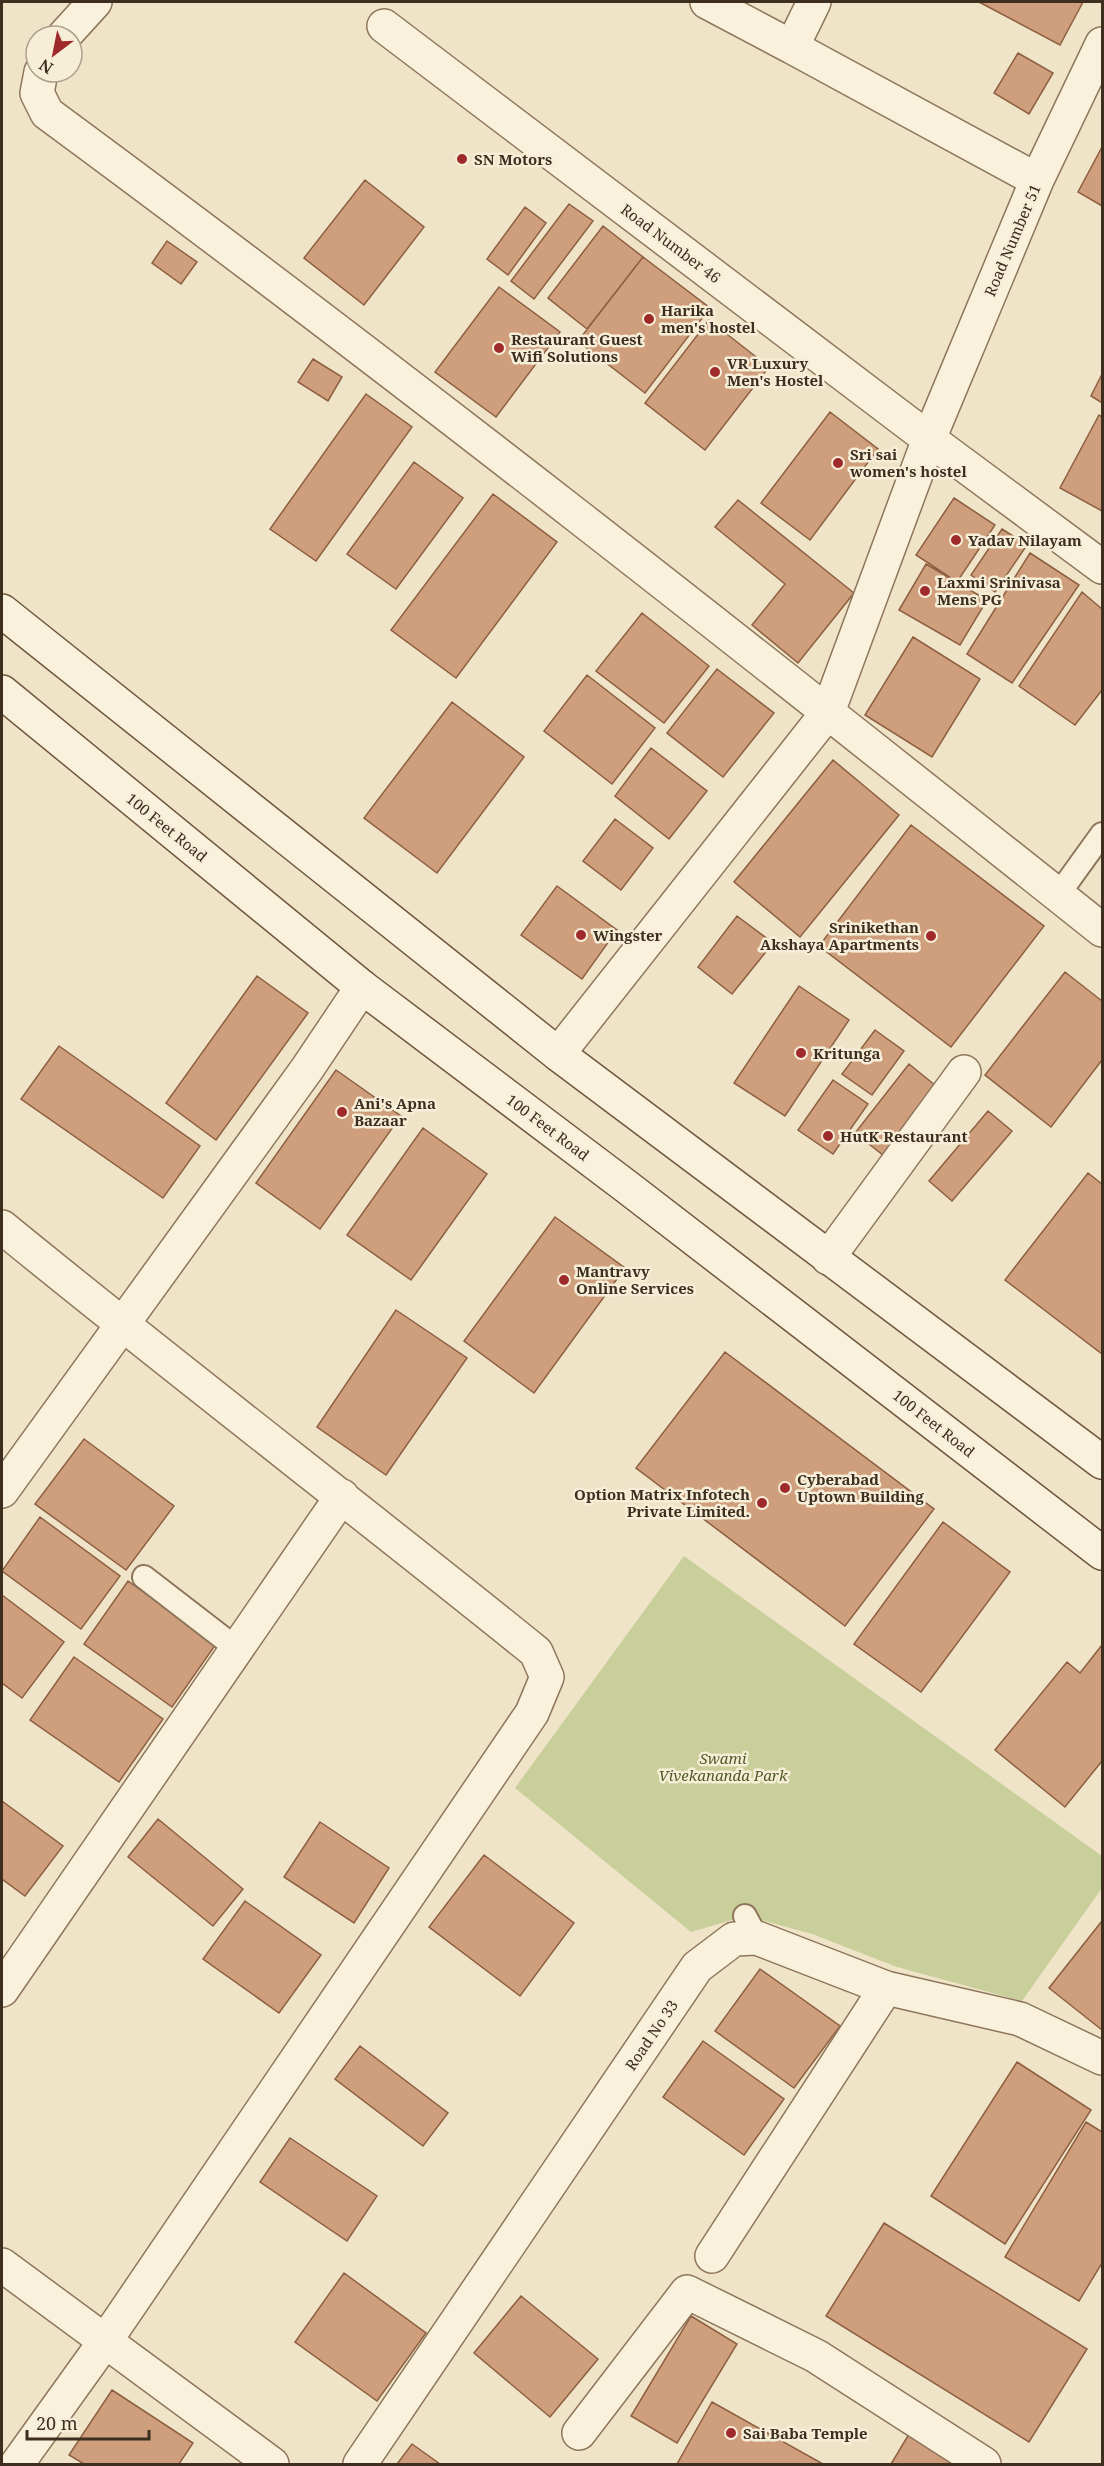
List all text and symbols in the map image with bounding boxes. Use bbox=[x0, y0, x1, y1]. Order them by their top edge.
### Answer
north arrow bbox=[24, 24, 84, 84]
text: N bbox=[35, 54, 57, 79]
place label: SN Motors bbox=[474, 149, 552, 169]
marker: SN Motors bbox=[455, 152, 469, 166]
street label: Road Number 51 bbox=[979, 181, 1045, 299]
street label: Road Number 46 bbox=[617, 199, 725, 287]
place label: Harika men's hostel bbox=[661, 300, 756, 337]
marker: Harika men's hostel bbox=[642, 312, 656, 326]
place label: Restaurant Guest Wifi Solutions bbox=[511, 329, 643, 366]
marker: Restaurant Guest Wifi Solutions bbox=[492, 341, 506, 355]
place label: VR Luxury Men's Hostel bbox=[727, 353, 824, 390]
marker: VR Luxury Men's Hostel bbox=[708, 365, 722, 379]
place label: Sri sai women's hostel bbox=[849, 444, 967, 481]
marker: Sri sai women's hostel bbox=[831, 456, 845, 470]
place label: Yadav Nilayam bbox=[968, 530, 1082, 550]
marker: Yadav Nilayam bbox=[949, 533, 963, 547]
place label: Laxmi Srinivasa Mens PG bbox=[937, 572, 1061, 609]
marker: Laxmi Srinivasa Mens PG bbox=[918, 584, 932, 598]
street label: 100 Feet Road bbox=[122, 788, 212, 866]
place label: Srinikethan Akshaya Apartments bbox=[760, 917, 919, 954]
place label: Wingster bbox=[593, 925, 663, 945]
marker: Wingster bbox=[574, 928, 588, 942]
marker: Srinikethan Akshaya Apartments bbox=[924, 929, 938, 943]
place label: Kritunga bbox=[813, 1043, 881, 1063]
marker: Kritunga bbox=[794, 1046, 808, 1060]
street label: 100 Feet Road bbox=[503, 1089, 593, 1165]
place label: Ani's Apna Bazaar bbox=[354, 1093, 436, 1130]
marker: Ani's Apna Bazaar bbox=[335, 1105, 349, 1119]
place label: HutK Restaurant bbox=[840, 1126, 967, 1146]
marker: HutK Restaurant bbox=[821, 1129, 835, 1143]
place label: Mantravy Online Services bbox=[576, 1261, 694, 1298]
marker: Mantravy Online Services bbox=[557, 1273, 571, 1287]
street label: 100 Feet Road bbox=[889, 1385, 979, 1461]
place label: Cyberabad Uptown Building bbox=[797, 1469, 925, 1506]
marker: Cyberabad Uptown Building bbox=[778, 1481, 792, 1495]
place label: Option Matrix Infotech Private Limited. bbox=[574, 1484, 750, 1521]
marker: Option Matrix Infotech Private Limited. bbox=[755, 1496, 769, 1510]
park label: Swami Vivekananda Park bbox=[659, 1748, 788, 1785]
street label: Road No 33 bbox=[620, 1996, 682, 2074]
scale bar bbox=[27, 2403, 148, 2441]
text: 20 m bbox=[36, 2411, 78, 2435]
place label: Sai Baba Temple bbox=[743, 2423, 868, 2443]
marker: Sai Baba Temple bbox=[724, 2426, 738, 2440]

